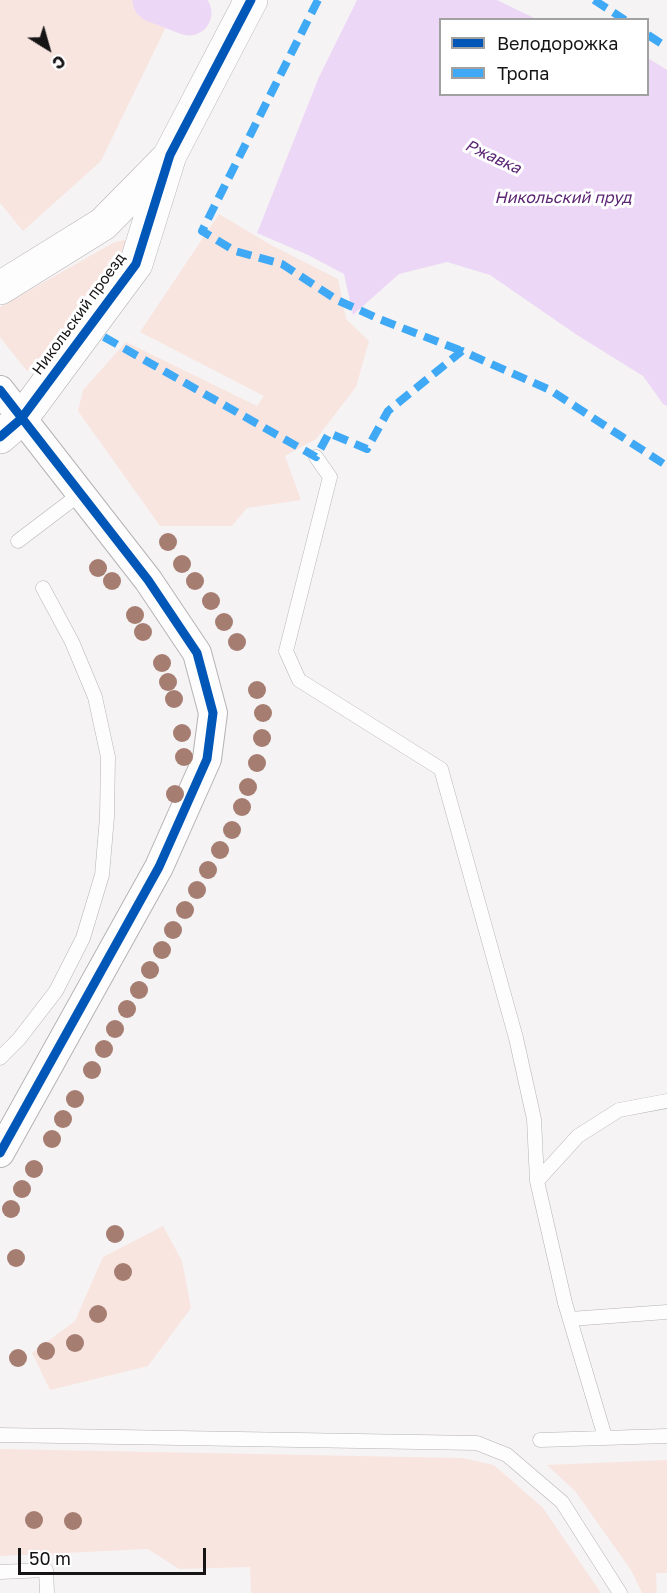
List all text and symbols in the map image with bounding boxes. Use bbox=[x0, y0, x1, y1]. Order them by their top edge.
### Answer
north arrow bbox=[18, 18, 78, 78]
legend bbox=[439, 18, 649, 96]
text: Велодорожка bbox=[497, 32, 618, 54]
text: С bbox=[48, 51, 69, 74]
text: Тропа bbox=[497, 62, 549, 84]
water label: Ржавка bbox=[462, 136, 524, 178]
water label: Никольский пруд bbox=[495, 188, 631, 208]
street label: Никольский проезд bbox=[29, 250, 129, 378]
scale bar bbox=[21, 1536, 208, 1574]
text: 50 m bbox=[29, 1547, 71, 1569]

